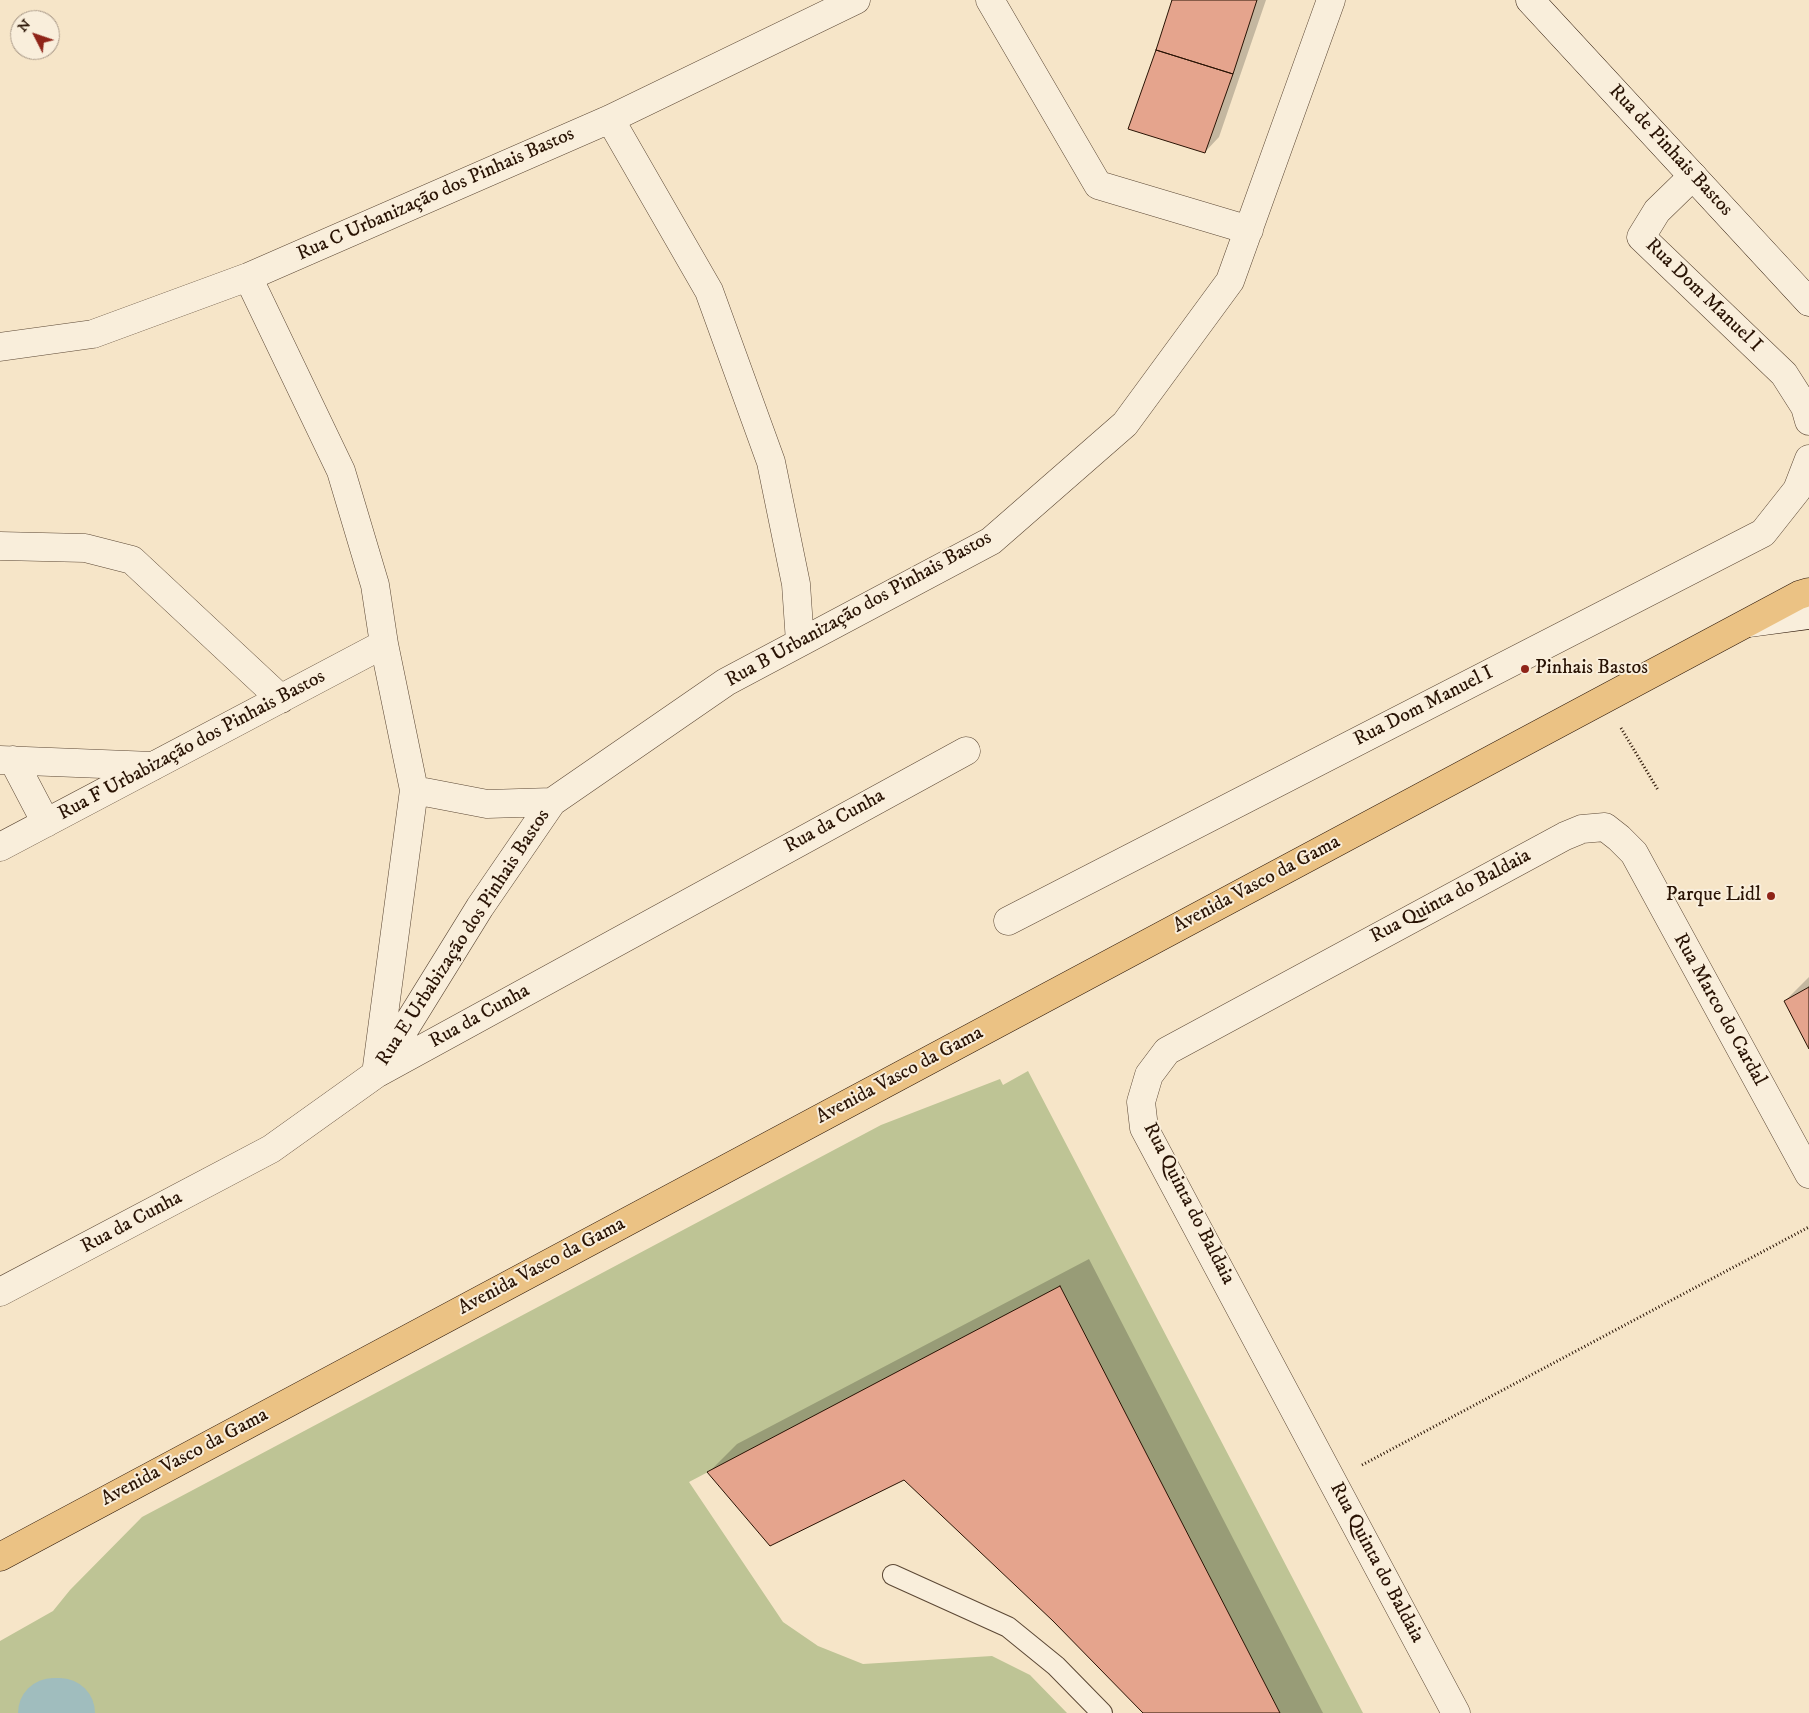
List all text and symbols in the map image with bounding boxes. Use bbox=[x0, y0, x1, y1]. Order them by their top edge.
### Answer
north arrow bbox=[10, 10, 60, 60]
text: N bbox=[14, 16, 35, 36]
street label: Rua de Pinhais Bastos bbox=[1603, 80, 1737, 222]
street label: Rua C Urbanização dos Pinhais Bastos bbox=[294, 123, 578, 267]
street label: Rua Dom Manuel I bbox=[1640, 234, 1766, 358]
street label: Rua B Urbanização dos Pinhais Bastos bbox=[722, 527, 996, 693]
place label: Pinhais Bastos bbox=[1535, 657, 1648, 681]
street label: Rua Dom Manuel I bbox=[1350, 662, 1498, 752]
marker: Pinhais Bastos bbox=[1519, 663, 1531, 675]
street label: Rua F Urbabização dos Pinhais Bastos bbox=[54, 665, 330, 827]
street label: Rua da Cunha bbox=[781, 785, 889, 859]
street label: Rua E Urbabização dos Pinhais Bastos bbox=[372, 805, 556, 1071]
street label: Avenida Vasco da Gama bbox=[1169, 831, 1345, 939]
street label: Rua Quinta do Baldaia bbox=[1367, 845, 1535, 949]
place label: Parque Lidl bbox=[1666, 884, 1761, 908]
marker: Parque Lidl bbox=[1765, 890, 1777, 902]
street label: Rua Marco do Cardal bbox=[1667, 930, 1771, 1090]
street label: Rua da Cunha bbox=[426, 980, 534, 1054]
street label: Avenida Vasco da Gama bbox=[812, 1022, 988, 1130]
street label: Rua Quinta do Baldaia bbox=[1137, 1119, 1239, 1289]
street label: Rua da Cunha bbox=[77, 1186, 187, 1260]
street label: Avenida Vasco da Gama bbox=[454, 1213, 630, 1321]
street label: Avenida Vasco da Gama bbox=[97, 1404, 273, 1512]
street label: Rua Quinta do Baldaia bbox=[1324, 1479, 1428, 1647]

